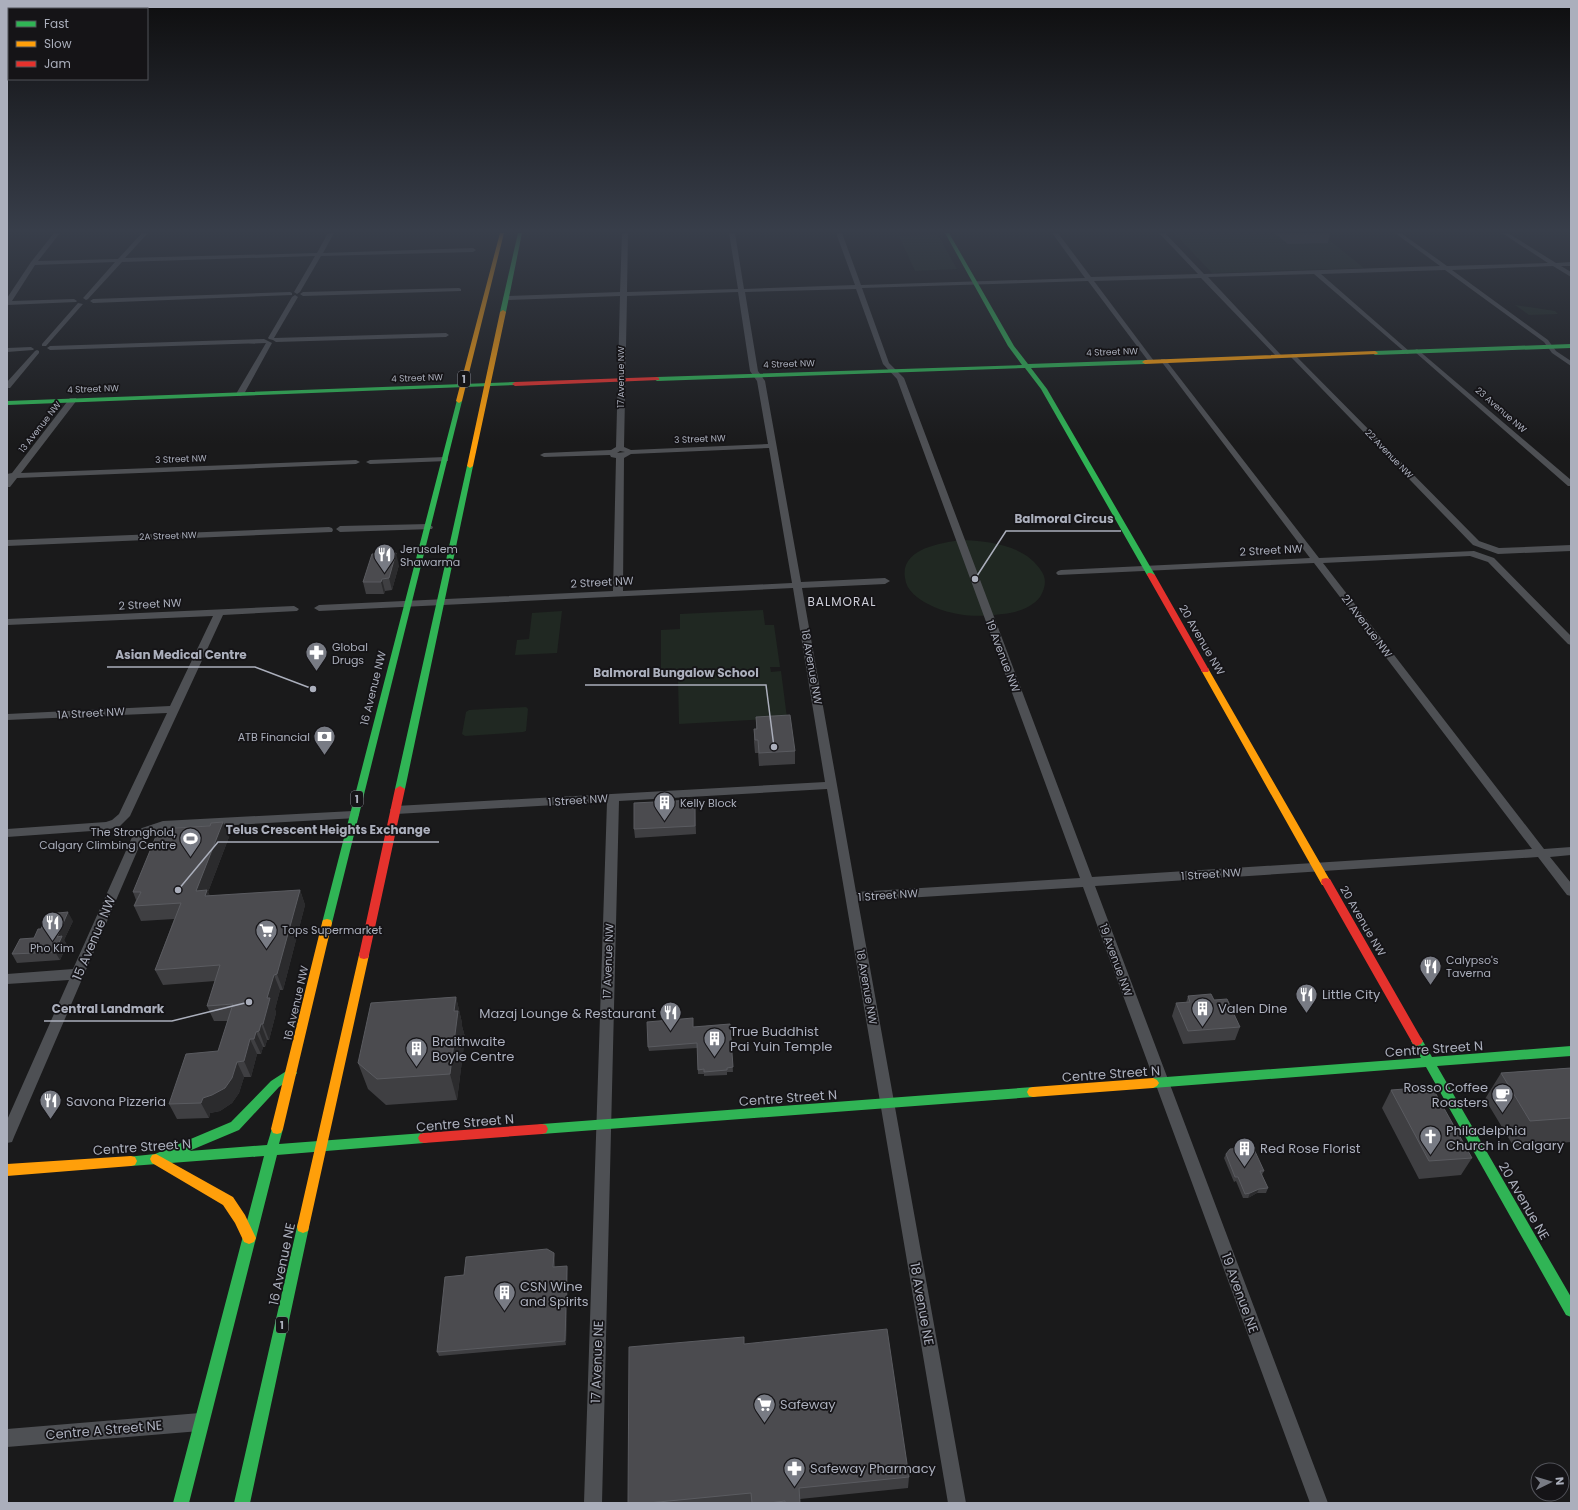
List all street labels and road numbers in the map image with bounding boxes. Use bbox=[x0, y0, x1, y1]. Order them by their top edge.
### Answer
street label: 4 Street NW bbox=[1086, 345, 1138, 359]
street label: 17 Avenue NW bbox=[615, 346, 627, 408]
street label: 4 Street NW bbox=[763, 357, 815, 371]
street label: 4 Street NW bbox=[391, 371, 443, 385]
road number: 1 bbox=[458, 371, 470, 387]
street label: 4 Street NW bbox=[67, 382, 119, 396]
street label: 23 Avenue NW bbox=[1473, 384, 1529, 436]
street label: 13 Avenue NW bbox=[16, 399, 64, 455]
street label: 22 Avenue NW bbox=[1362, 427, 1416, 481]
street label: 3 Street NW bbox=[674, 432, 726, 446]
street label: 3 Street NW bbox=[155, 452, 207, 466]
street label: 2A Street NW bbox=[139, 529, 197, 543]
street label: 2 Street NW bbox=[1239, 540, 1303, 560]
street label: 2 Street NW bbox=[570, 572, 634, 592]
street label: 21 Avenue NW bbox=[1338, 591, 1396, 661]
street label: 2 Street NW bbox=[118, 594, 182, 614]
street label: 20 Avenue NW bbox=[1175, 602, 1229, 678]
street label: 19 Avenue NW bbox=[982, 618, 1024, 695]
street label: 18 Avenue NW bbox=[798, 628, 827, 706]
street label: 16 Avenue NW bbox=[356, 649, 390, 727]
street label: 1A Street NW bbox=[57, 703, 125, 723]
street label: 1 Street NW bbox=[547, 790, 609, 810]
road number: 1 bbox=[351, 791, 363, 807]
street label: 1 Street NW bbox=[1180, 864, 1242, 884]
street label: 20 Avenue NW bbox=[1336, 883, 1390, 959]
street label: 1 Street NW bbox=[857, 885, 919, 905]
street label: 15 Avenue NW bbox=[68, 893, 120, 983]
street label: 19 Avenue NW bbox=[1095, 922, 1137, 999]
street label: 17 Avenue NW bbox=[599, 923, 617, 999]
street label: 18 Avenue NW bbox=[853, 948, 882, 1026]
street label: 16 Avenue NW bbox=[280, 964, 312, 1042]
street label: Centre Street N bbox=[1384, 1036, 1484, 1062]
street label: Centre Street N bbox=[1061, 1061, 1161, 1087]
street label: Centre Street N bbox=[738, 1085, 838, 1111]
street label: Centre Street N bbox=[415, 1109, 515, 1137]
street label: Centre Street N bbox=[92, 1134, 192, 1160]
street label: 20 Avenue NE bbox=[1494, 1158, 1554, 1244]
street label: 16 Avenue NE bbox=[264, 1221, 300, 1307]
street label: 19 Avenue NE bbox=[1217, 1250, 1263, 1336]
street label: 18 Avenue NE bbox=[905, 1261, 939, 1347]
road number: 1 bbox=[276, 1317, 288, 1333]
street label: 17 Avenue NE bbox=[586, 1320, 608, 1404]
street label: Centre A Street NE bbox=[45, 1415, 163, 1445]

